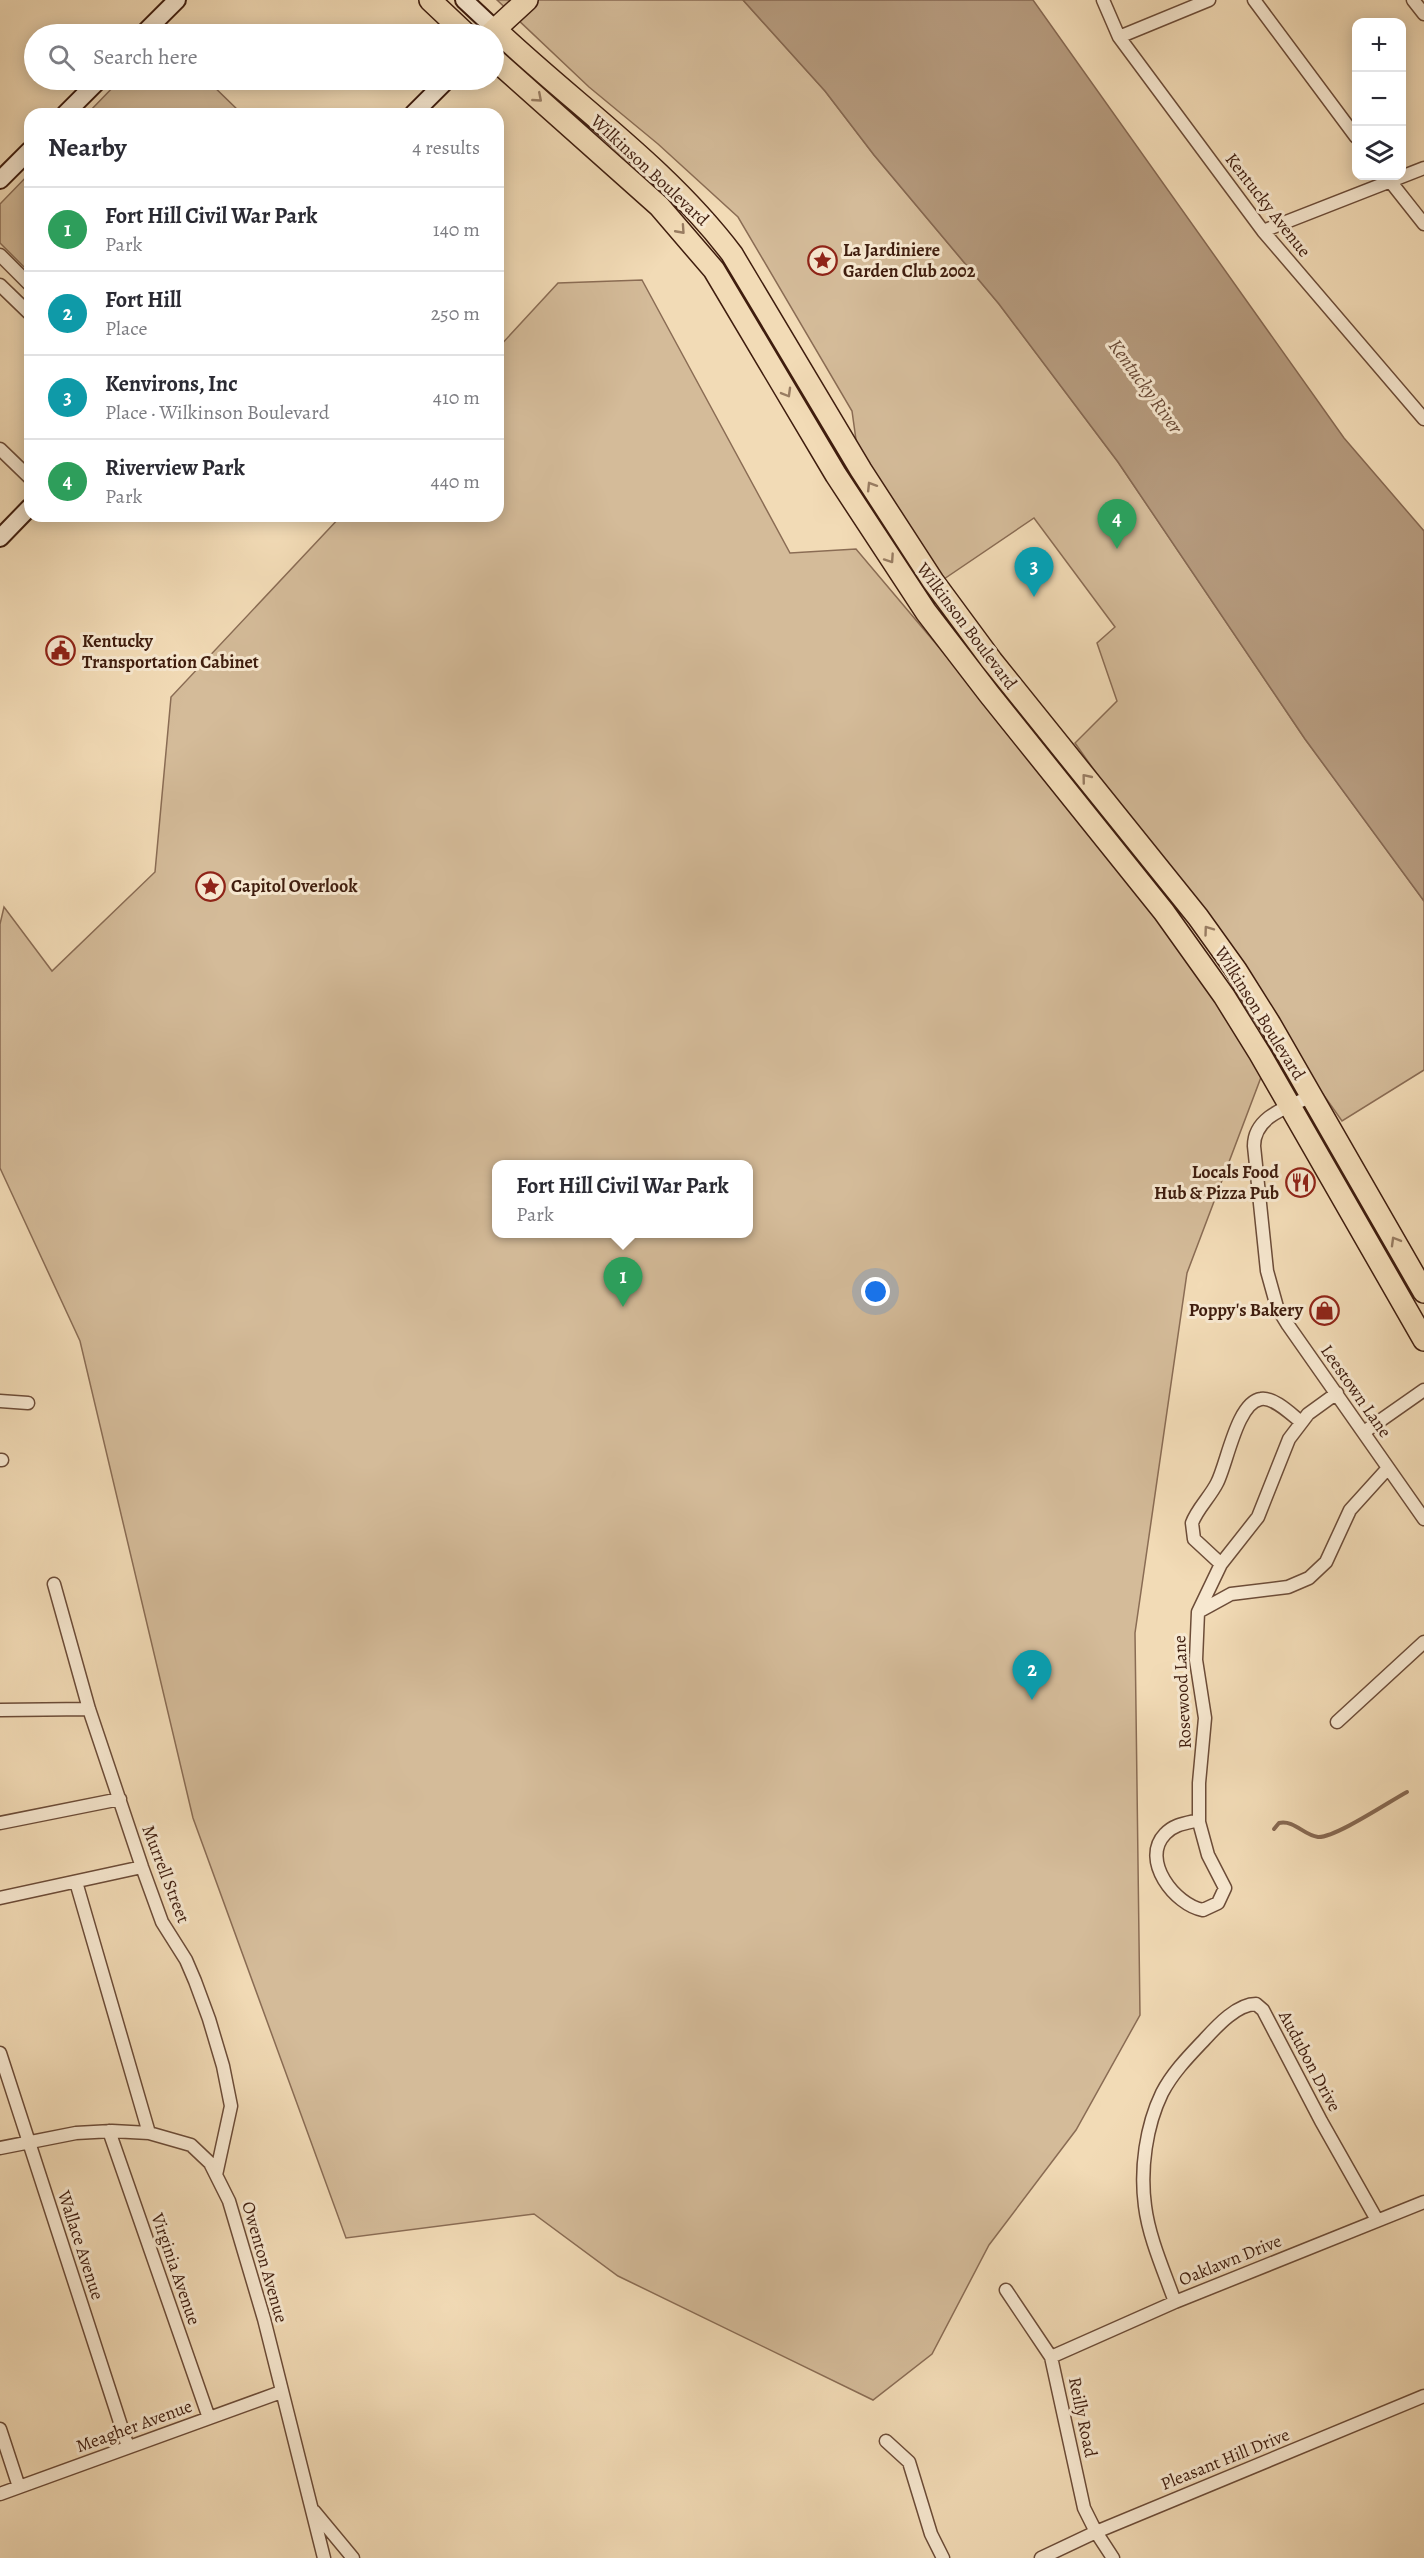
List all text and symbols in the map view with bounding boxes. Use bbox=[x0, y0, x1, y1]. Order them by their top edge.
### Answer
map controls bbox=[1352, 18, 1406, 180]
button: + bbox=[1352, 18, 1406, 72]
search box bbox=[24, 24, 504, 90]
icon: search bbox=[45, 41, 78, 74]
text: Search here bbox=[93, 42, 198, 72]
button: − bbox=[1352, 72, 1406, 126]
one-way arrow bbox=[531, 91, 542, 102]
street label: Wilkinson Boulevard bbox=[585, 108, 714, 231]
button: layers bbox=[1352, 126, 1406, 180]
text: Nearby bbox=[48, 130, 127, 165]
text: 4 results bbox=[412, 134, 480, 161]
street label: Kentucky Avenue bbox=[1220, 148, 1316, 262]
text: Fort Hill Civil War Park bbox=[105, 201, 317, 231]
text: 1 bbox=[64, 216, 71, 243]
text: 140 m bbox=[433, 216, 480, 243]
one-way arrow bbox=[674, 223, 685, 234]
text: Park bbox=[105, 231, 143, 258]
place label: La Jardiniere Garden Club 2002 bbox=[843, 238, 976, 283]
place icon: La Jardiniere Garden Club 2002 bbox=[806, 244, 838, 276]
text: Fort Hill bbox=[105, 285, 181, 315]
text: 2 bbox=[63, 300, 72, 327]
text: 250 m bbox=[431, 300, 480, 327]
text: Place bbox=[105, 315, 147, 342]
water label: Kentucky River bbox=[1102, 334, 1190, 440]
text: Kenvirons, Inc bbox=[105, 369, 238, 399]
text: 3 bbox=[63, 384, 72, 411]
text: 410 m bbox=[433, 384, 480, 411]
one-way arrow bbox=[780, 386, 792, 397]
text: Place · Wilkinson Boulevard bbox=[105, 399, 330, 426]
text: Riverview Park bbox=[105, 453, 245, 483]
text: 4 bbox=[63, 468, 72, 495]
text: 440 m bbox=[431, 468, 480, 495]
one-way arrow bbox=[867, 482, 878, 493]
text: Park bbox=[105, 483, 143, 510]
pin: 4 bbox=[1098, 500, 1136, 549]
pin: 3 bbox=[1014, 548, 1054, 597]
one-way arrow bbox=[882, 552, 893, 563]
street label: Wilkinson Boulevard bbox=[911, 557, 1023, 695]
place label: Kentucky Transportation Cabinet bbox=[82, 629, 259, 674]
public building icon: Kentucky Transportation Cabinet bbox=[45, 635, 77, 667]
one-way arrow bbox=[1083, 774, 1094, 785]
place icon: Capitol Overlook bbox=[194, 870, 226, 902]
place label: Capitol Overlook bbox=[231, 874, 358, 898]
one-way arrow bbox=[1204, 926, 1215, 937]
street label: Wilkinson Boulevard bbox=[1209, 941, 1311, 1085]
popup bbox=[492, 1160, 753, 1238]
place label: Locals Food Hub & Pizza Pub bbox=[1154, 1160, 1279, 1205]
restaurant icon: Locals Food Hub & Pizza Pub bbox=[1284, 1166, 1316, 1198]
text: Fort Hill Civil War Park bbox=[516, 1171, 729, 1201]
text: Park bbox=[516, 1201, 554, 1228]
one-way arrow bbox=[1391, 1237, 1402, 1247]
pin: 1 bbox=[604, 1258, 642, 1307]
your location bbox=[861, 1277, 890, 1306]
shop icon: Poppy's Bakery bbox=[1308, 1294, 1340, 1326]
place label: Poppy's Bakery bbox=[1189, 1298, 1304, 1322]
street label: Leestown Lane bbox=[1315, 1340, 1397, 1442]
street label: Rosewood Lane bbox=[1167, 1635, 1197, 1749]
pin: 2 bbox=[1012, 1650, 1052, 1700]
street label: Murrell Street bbox=[136, 1822, 196, 1926]
street label: Audubon Drive bbox=[1273, 2005, 1347, 2116]
street label: Wallace Avenue bbox=[52, 2186, 110, 2303]
street label: Owenton Avenue bbox=[236, 2199, 294, 2325]
street label: Virginia Avenue bbox=[145, 2209, 206, 2328]
street label: Oaklawn Drive bbox=[1175, 2229, 1285, 2291]
street label: Reilly Road bbox=[1063, 2375, 1103, 2460]
street label: Meagher Avenue bbox=[73, 2394, 195, 2458]
street label: Pleasant Hill Drive bbox=[1157, 2422, 1293, 2496]

